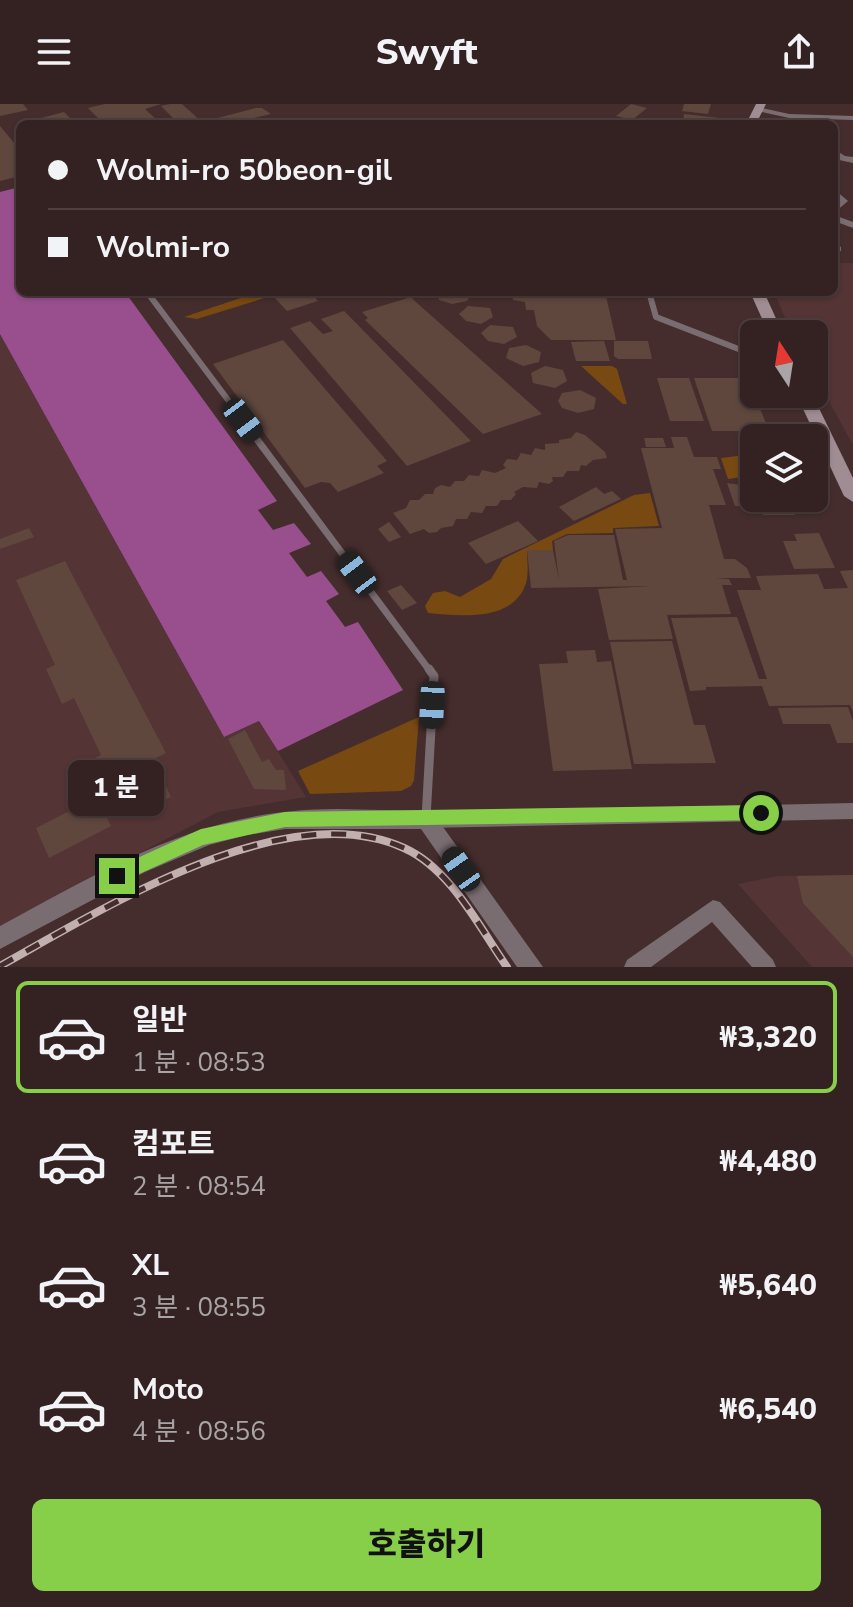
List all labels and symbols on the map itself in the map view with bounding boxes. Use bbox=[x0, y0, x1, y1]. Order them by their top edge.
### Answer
north arrow bbox=[740, 320, 828, 408]
car bbox=[219, 394, 267, 446]
car bbox=[333, 547, 381, 599]
car bbox=[419, 680, 445, 730]
callout: 1 분 bbox=[69, 760, 165, 816]
route start bbox=[743, 795, 779, 831]
car bbox=[437, 842, 485, 896]
route end bbox=[99, 858, 135, 894]

